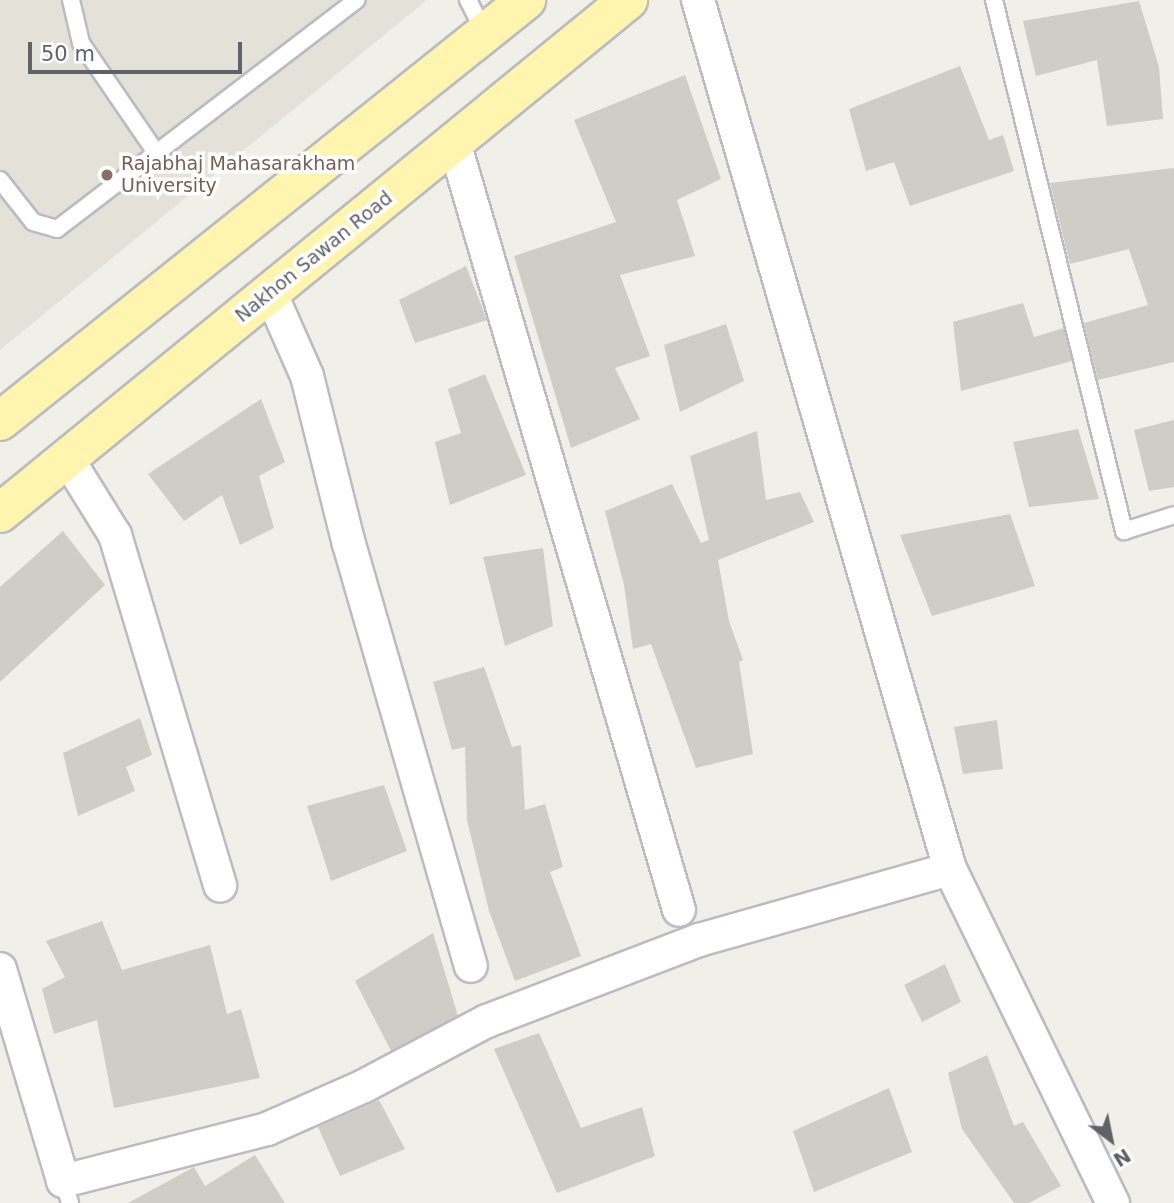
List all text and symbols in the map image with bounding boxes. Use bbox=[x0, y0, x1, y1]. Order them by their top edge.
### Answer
scale bar bbox=[32, 28, 245, 72]
text: 50 m bbox=[41, 42, 95, 66]
place label: Rajabhaj Mahasarakham University bbox=[121, 153, 355, 197]
marker: Rajabhaj Mahasarakham University bbox=[99, 167, 115, 183]
street label: Nakhon Sawan Road bbox=[231, 187, 397, 327]
north arrow bbox=[1076, 1105, 1146, 1175]
text: N bbox=[1110, 1144, 1135, 1171]

